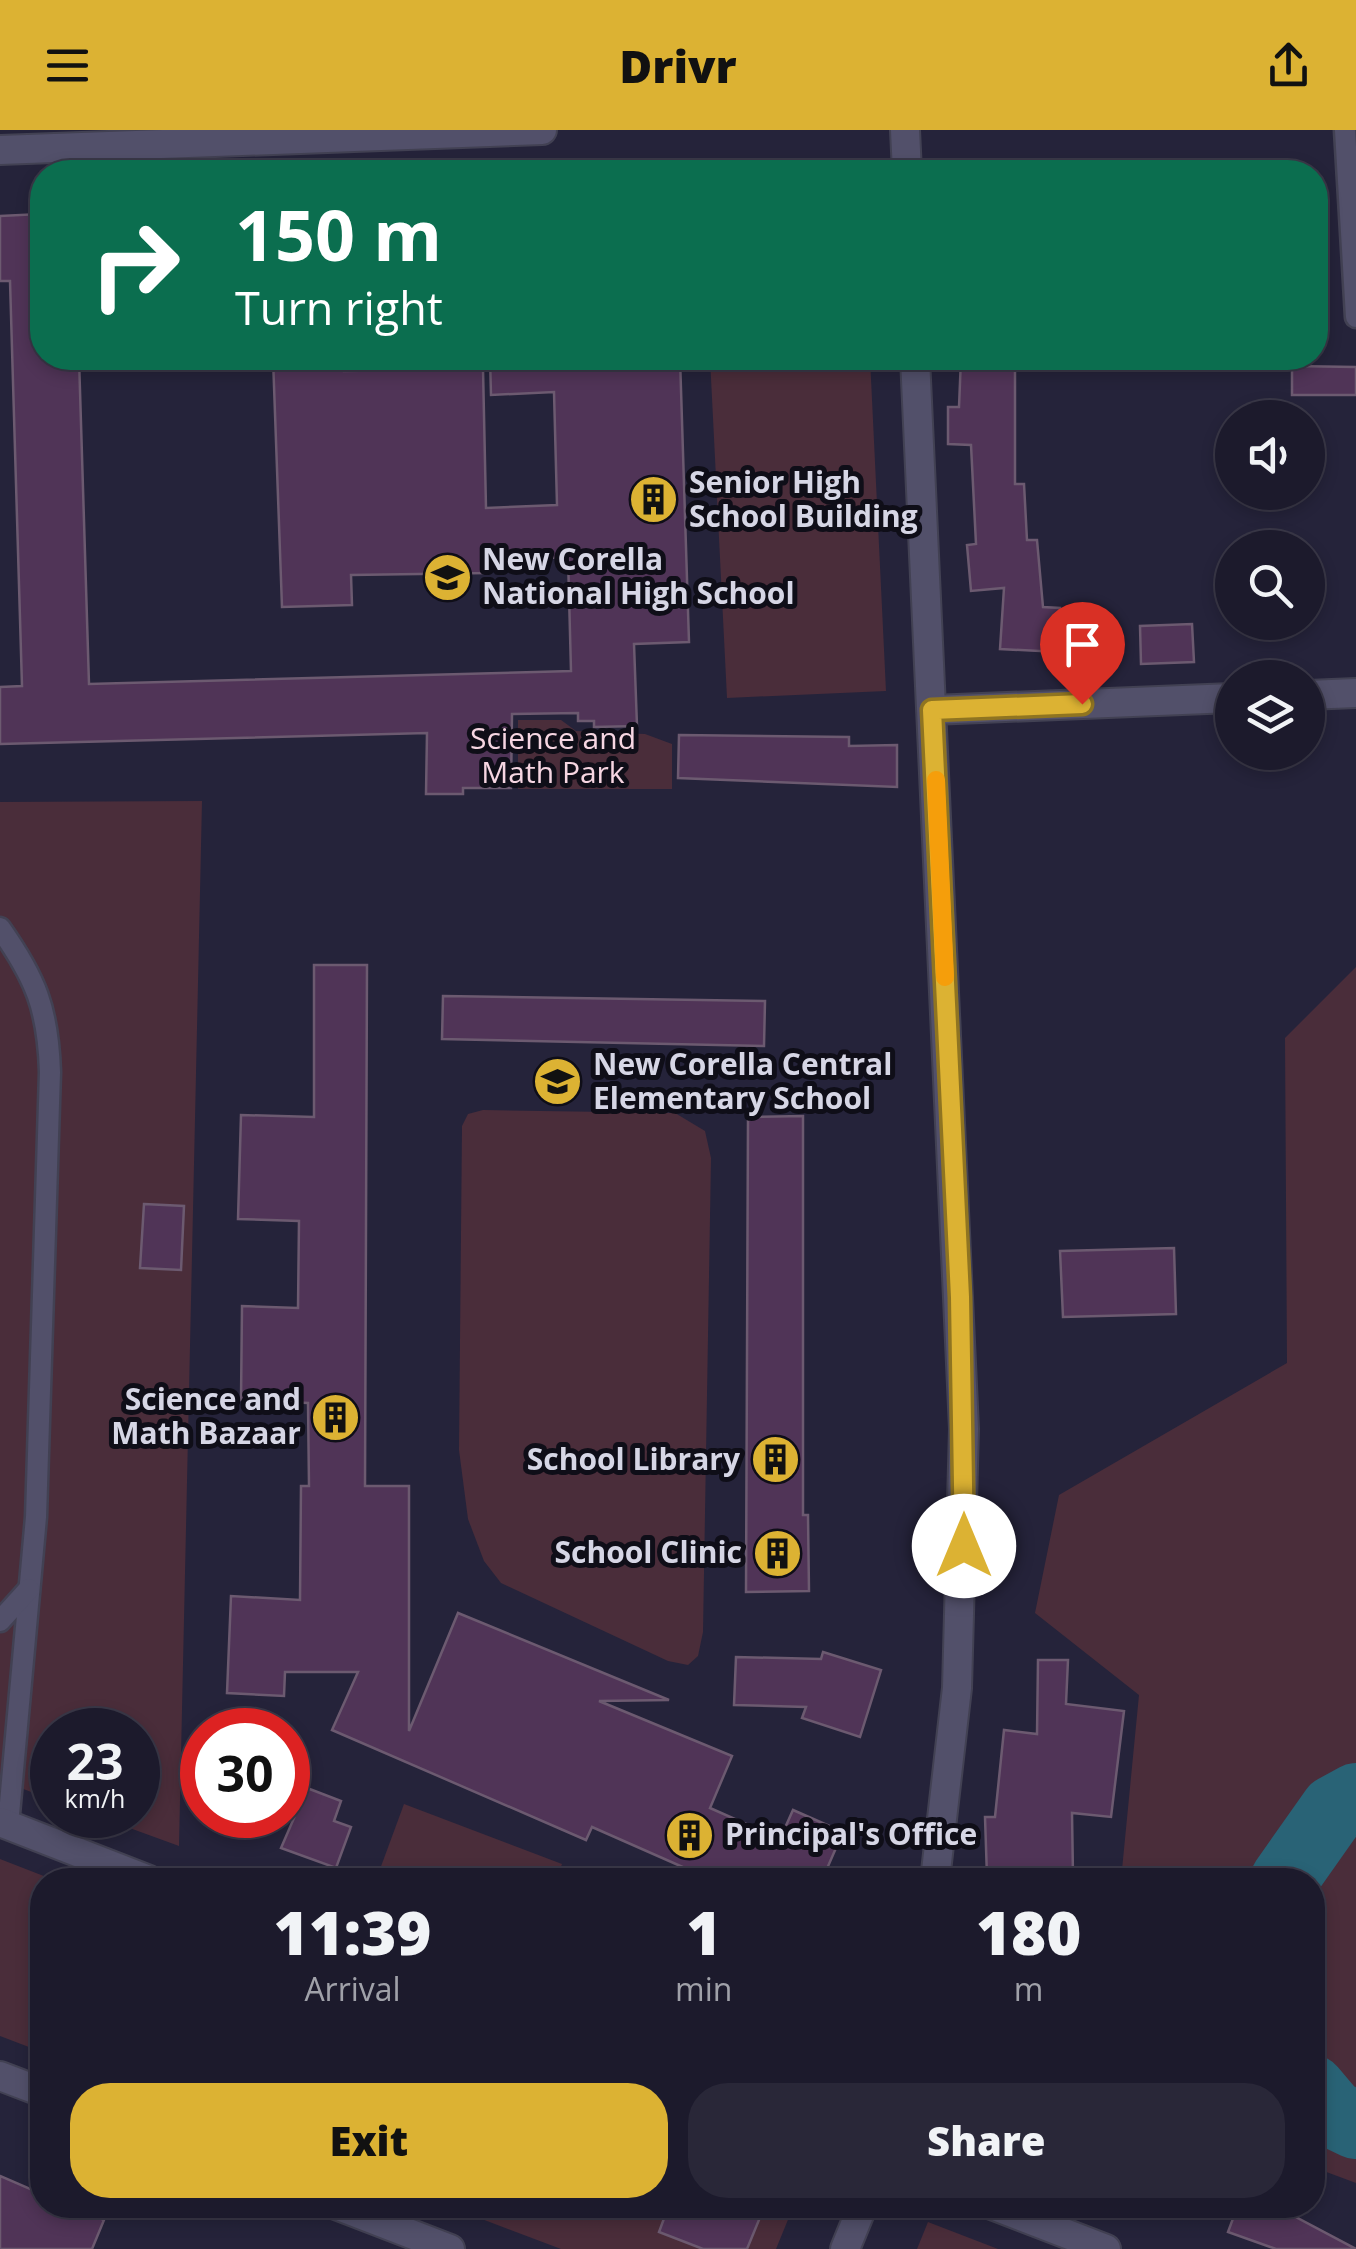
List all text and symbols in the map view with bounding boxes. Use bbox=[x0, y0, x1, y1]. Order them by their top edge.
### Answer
text: Drivr bbox=[619, 35, 737, 96]
icon: menu bbox=[40, 38, 95, 93]
icon: share bbox=[1261, 38, 1316, 93]
text: 150 m bbox=[235, 186, 442, 282]
icon: right bbox=[70, 200, 200, 330]
text: Turn right bbox=[235, 277, 443, 338]
map controls bbox=[1215, 400, 1325, 770]
button: sound bbox=[1215, 400, 1325, 510]
place label: Senior High School Building bbox=[689, 461, 918, 536]
building icon: Senior High School Building bbox=[628, 474, 680, 526]
button: search bbox=[1215, 530, 1325, 640]
place label: New Corella National High School bbox=[482, 538, 795, 613]
school or university icon: New Corella National High School bbox=[421, 551, 473, 603]
pin bbox=[1040, 602, 1125, 705]
icon: arrive bbox=[1055, 617, 1110, 672]
button: layers bbox=[1215, 660, 1325, 770]
park label: Science and Math Park bbox=[470, 717, 636, 792]
place label: New Corella Central Elementary School bbox=[593, 1043, 892, 1118]
school or university icon: New Corella Central Elementary School bbox=[532, 1056, 584, 1108]
place label: Science and Math Bazaar bbox=[111, 1378, 301, 1453]
building icon: Science and Math Bazaar bbox=[310, 1391, 362, 1443]
building icon: School Library bbox=[749, 1434, 801, 1486]
place label: School Library bbox=[527, 1438, 741, 1479]
position arrow bbox=[912, 1494, 1016, 1598]
building icon: School Clinic bbox=[751, 1527, 803, 1579]
place label: School Clinic bbox=[555, 1531, 742, 1572]
speed limit sign: 30 bbox=[180, 1708, 310, 1838]
text: 23 bbox=[66, 1727, 124, 1795]
text: km/h bbox=[65, 1781, 125, 1815]
building icon: Principal's Office bbox=[664, 1809, 716, 1861]
place label: Principal's Office bbox=[725, 1813, 977, 1854]
text: 11:39 bbox=[274, 1891, 432, 1973]
text: 1 bbox=[686, 1891, 721, 1973]
text: 180 bbox=[976, 1891, 1081, 1973]
text: Arrival bbox=[304, 1967, 401, 2010]
text: min bbox=[675, 1967, 732, 2010]
text: m bbox=[1014, 1967, 1043, 2010]
button: Exit bbox=[70, 2083, 668, 2198]
button: Share bbox=[688, 2083, 1285, 2198]

